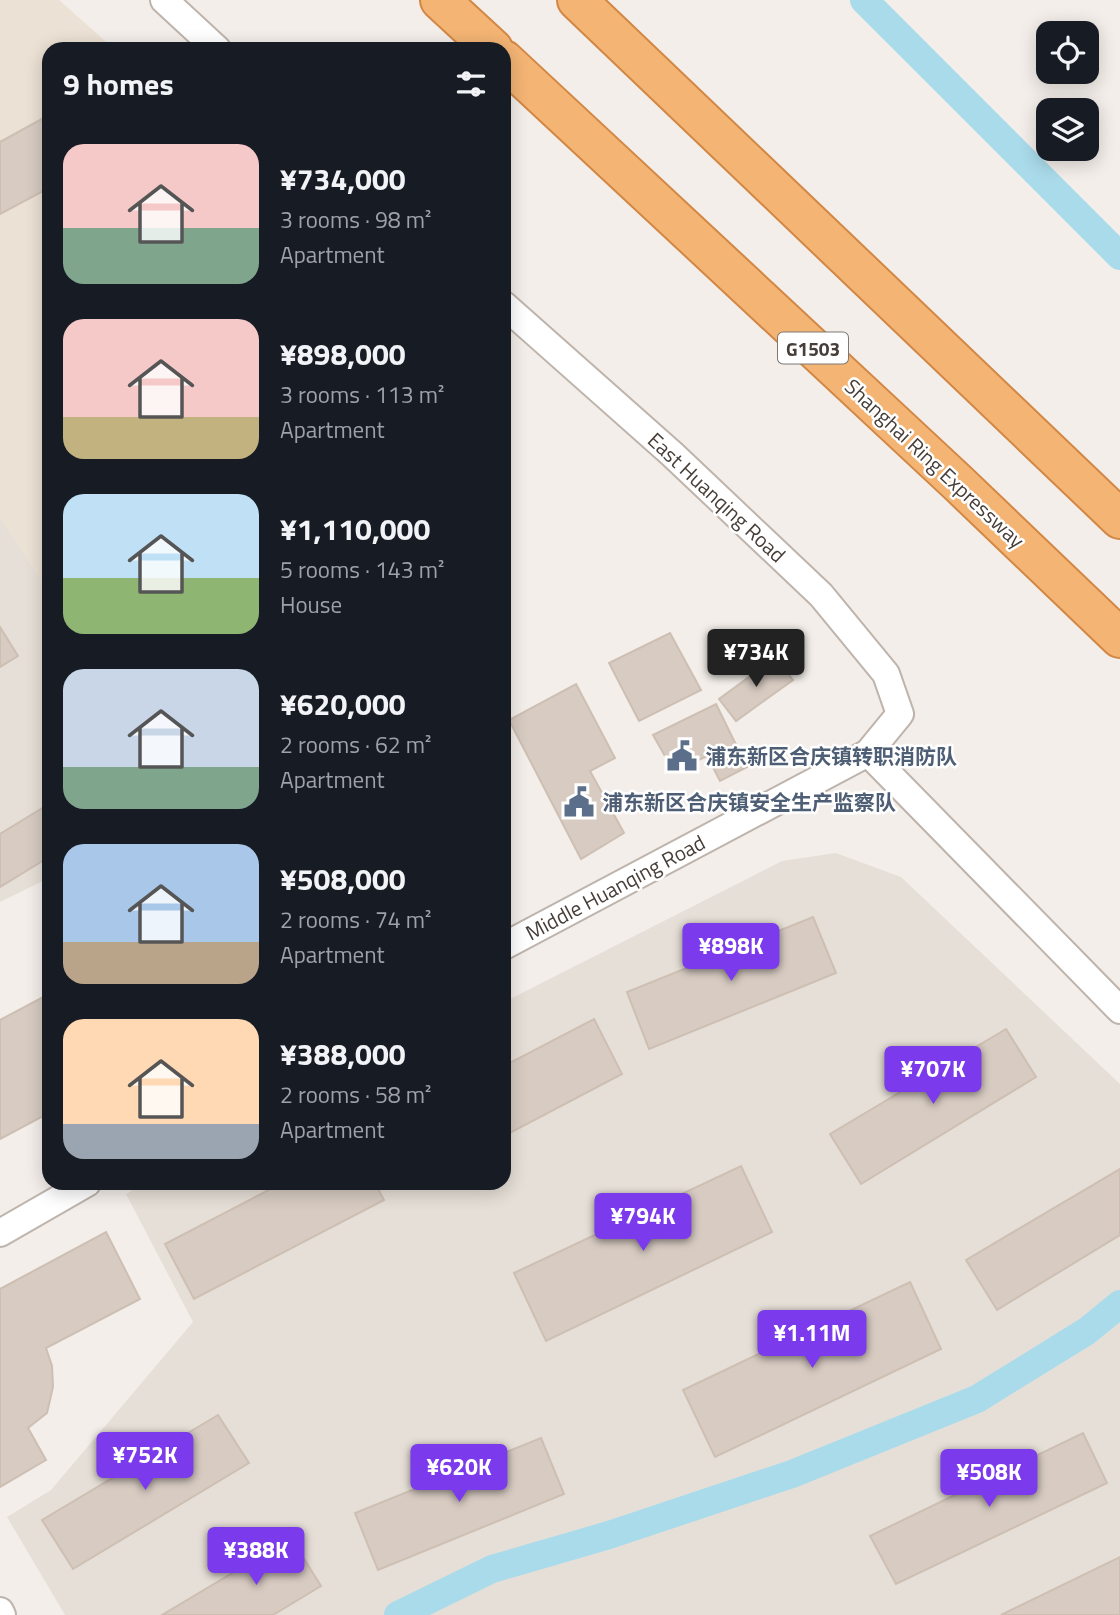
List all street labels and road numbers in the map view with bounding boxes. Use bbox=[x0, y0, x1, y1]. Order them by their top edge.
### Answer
road number: G1503 bbox=[778, 332, 848, 364]
street label: Shanghai Ring Expressway bbox=[838, 371, 1032, 555]
street label: East Huanqing Road bbox=[641, 424, 793, 570]
street label: Middle Huanqing Road bbox=[519, 826, 711, 948]

